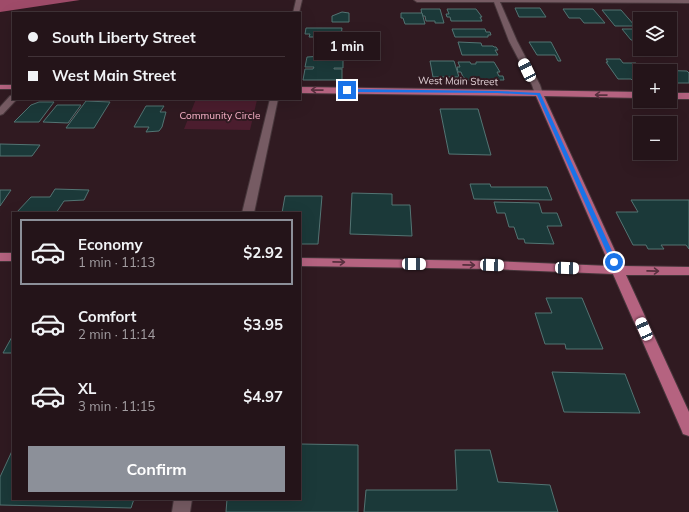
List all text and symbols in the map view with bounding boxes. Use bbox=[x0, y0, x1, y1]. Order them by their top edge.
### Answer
map controls bbox=[633, 12, 677, 160]
button: layers bbox=[633, 12, 677, 56]
text: South Liberty Street bbox=[52, 28, 196, 47]
callout: 1 min bbox=[314, 32, 380, 60]
text: 1 min bbox=[330, 38, 364, 54]
car bbox=[516, 57, 538, 83]
button: + bbox=[633, 64, 677, 108]
text: West Main Street bbox=[52, 66, 176, 85]
street label: West Main Street bbox=[418, 74, 499, 88]
route end bbox=[338, 81, 356, 99]
one-way arrow bbox=[311, 86, 324, 94]
one-way arrow bbox=[595, 91, 608, 99]
park label: Community Circle bbox=[180, 109, 260, 122]
button: − bbox=[633, 116, 677, 160]
icon: car bbox=[30, 234, 66, 270]
text: Economy bbox=[78, 235, 143, 254]
text: $2.92 bbox=[243, 243, 283, 262]
route start bbox=[605, 253, 623, 271]
text: 1 min · 11:13 bbox=[78, 254, 155, 270]
car bbox=[402, 258, 426, 270]
one-way arrow bbox=[332, 259, 345, 266]
car bbox=[480, 259, 504, 271]
one-way arrow bbox=[462, 261, 475, 269]
car bbox=[555, 262, 579, 274]
one-way arrow bbox=[646, 267, 659, 275]
icon: car bbox=[30, 306, 66, 342]
text: Comfort bbox=[78, 307, 136, 326]
text: $3.95 bbox=[243, 315, 283, 334]
car bbox=[634, 316, 654, 342]
text: 2 min · 11:14 bbox=[78, 326, 155, 342]
icon: car bbox=[30, 378, 66, 414]
text: XL bbox=[78, 379, 96, 398]
text: $4.97 bbox=[243, 387, 283, 406]
text: 3 min · 11:15 bbox=[78, 398, 155, 414]
button: Confirm bbox=[28, 446, 285, 492]

